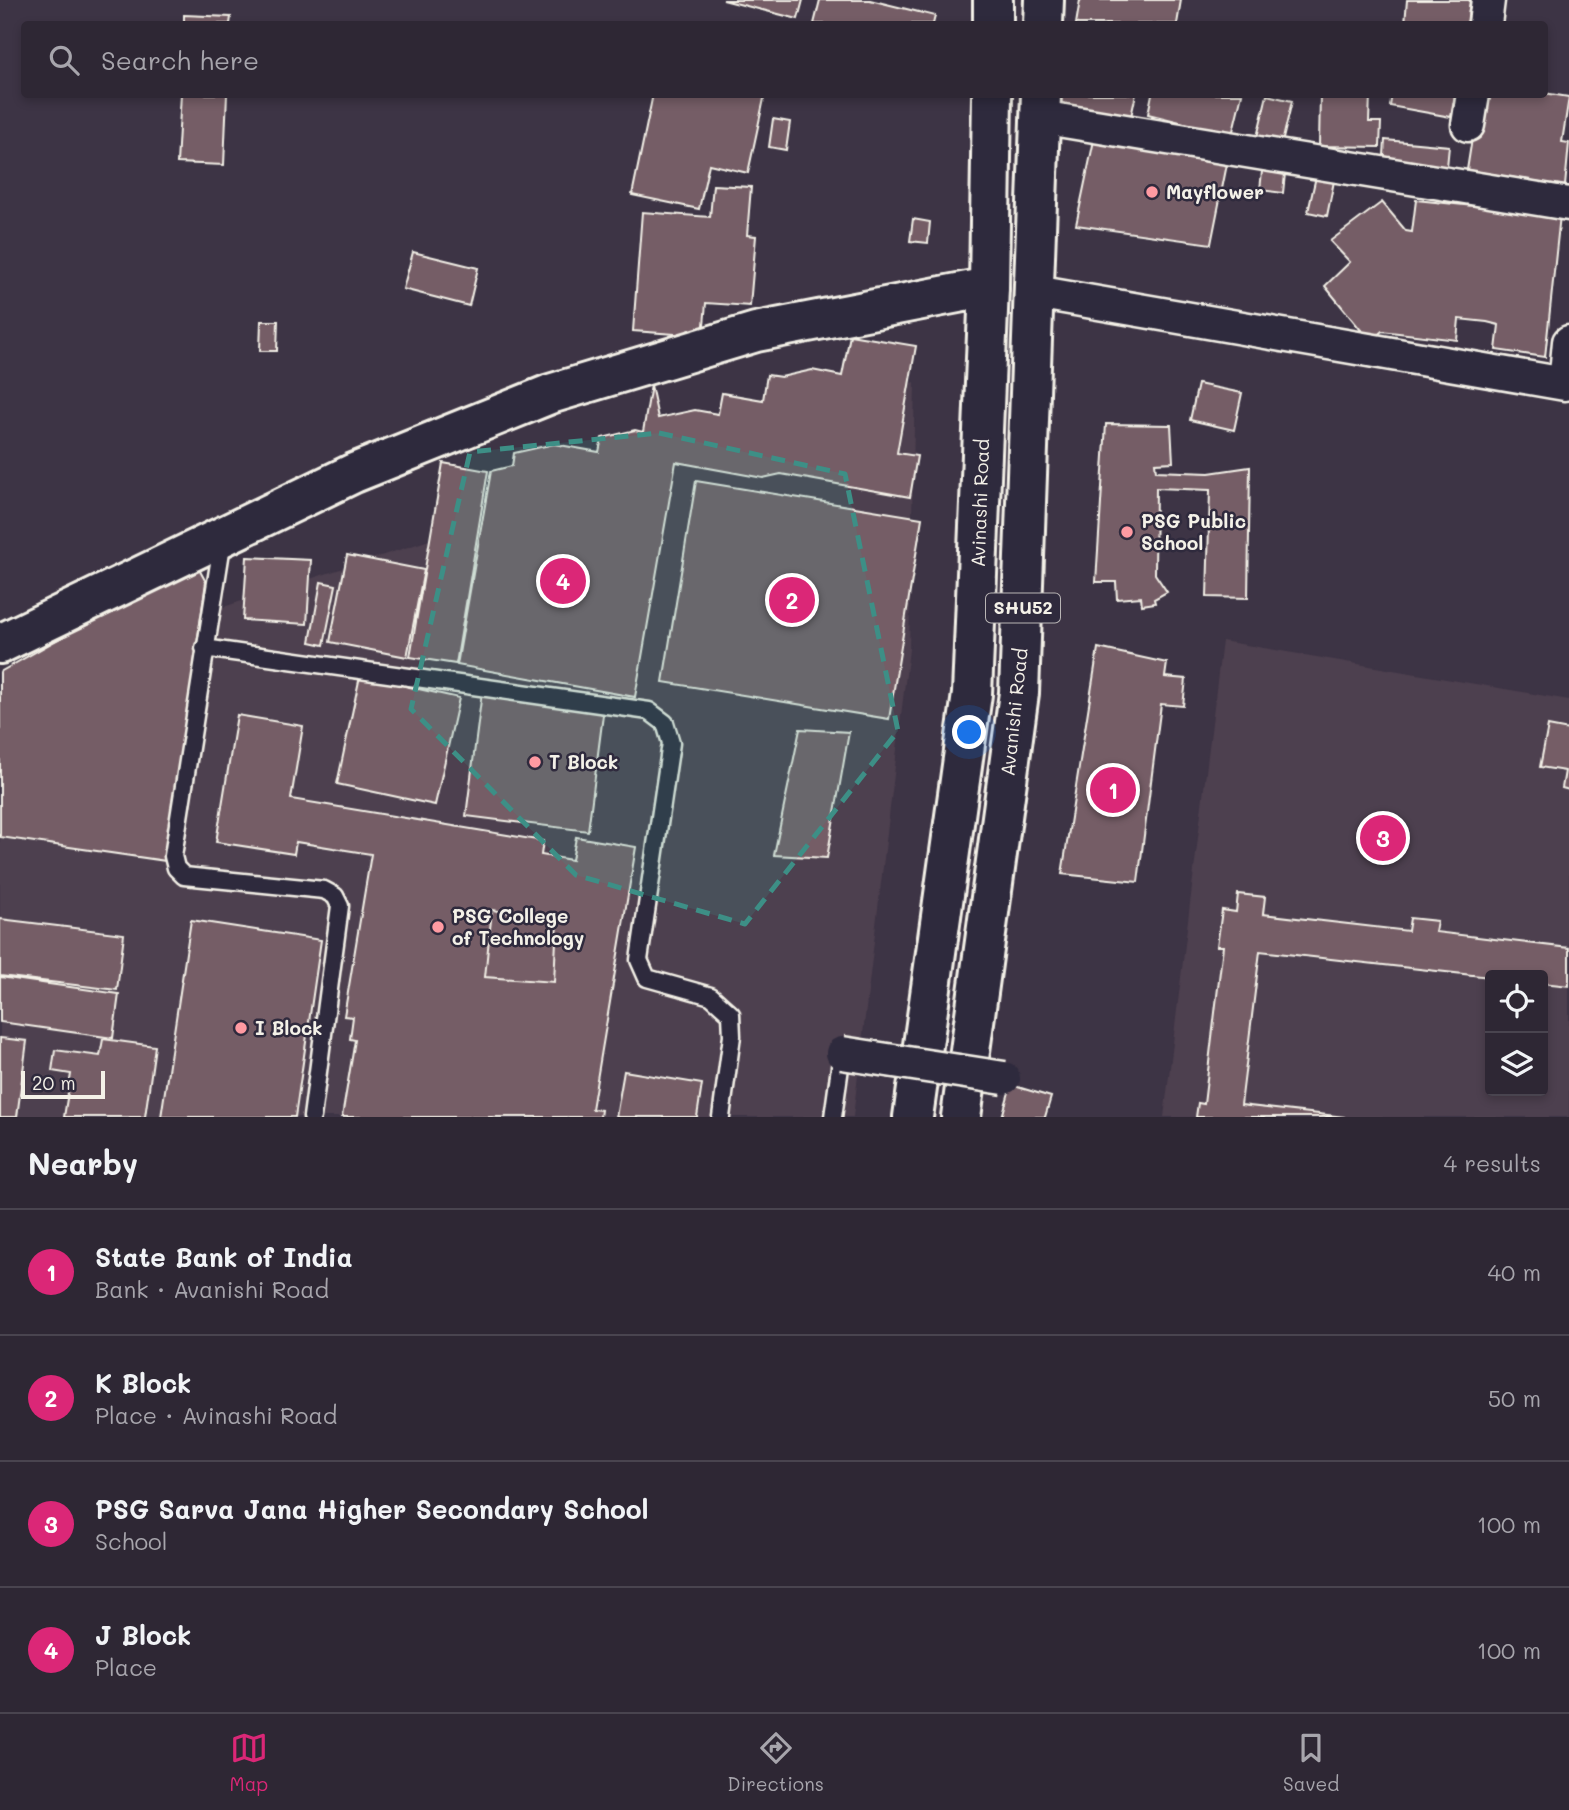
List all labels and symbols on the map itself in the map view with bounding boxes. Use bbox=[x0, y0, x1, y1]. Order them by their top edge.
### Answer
place label: Mayflower bbox=[1166, 179, 1264, 204]
marker: Mayflower bbox=[1144, 184, 1160, 200]
street label: Avinashi Road bbox=[965, 438, 994, 568]
place label: PSG Public School bbox=[1141, 508, 1246, 555]
marker: PSG Public School bbox=[1119, 524, 1135, 540]
pin: 4 bbox=[540, 555, 586, 607]
pin: 2 bbox=[769, 574, 815, 626]
road number: SHU52 bbox=[986, 594, 1060, 622]
street label: Avanishi Road bbox=[994, 647, 1033, 777]
your location bbox=[952, 715, 986, 749]
place label: T Block bbox=[549, 749, 618, 774]
marker: T Block bbox=[527, 754, 543, 770]
pin: 1 bbox=[1090, 764, 1136, 816]
pin: 3 bbox=[1360, 812, 1406, 864]
place label: PSG College of Technology bbox=[452, 903, 584, 950]
marker: PSG College of Technology bbox=[430, 919, 446, 935]
place label: I Block bbox=[255, 1015, 323, 1040]
marker: I Block bbox=[233, 1020, 249, 1036]
scale bar bbox=[21, 1068, 105, 1100]

